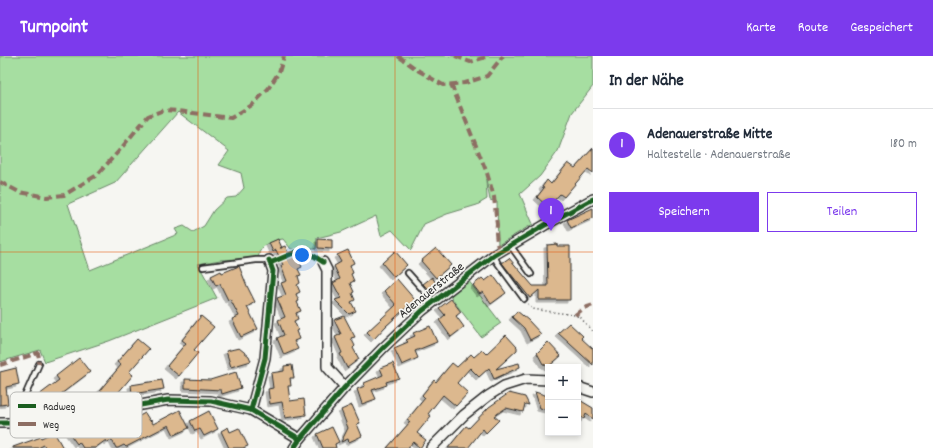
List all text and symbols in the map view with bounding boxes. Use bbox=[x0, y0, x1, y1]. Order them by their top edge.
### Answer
text: Turnpoint bbox=[20, 15, 88, 42]
text: Karte bbox=[746, 18, 776, 38]
text: Route bbox=[798, 18, 828, 38]
text: Gespeichert bbox=[850, 18, 913, 38]
text: In der Nähe bbox=[609, 70, 684, 94]
text: Adenauerstraße Mitte bbox=[647, 124, 772, 146]
text: 1 bbox=[621, 135, 623, 154]
text: 180 m bbox=[890, 135, 917, 154]
text: Haltestelle · Adenauerstraße bbox=[647, 146, 790, 165]
button: Speichern bbox=[609, 192, 759, 232]
button: Teilen bbox=[767, 192, 917, 232]
pin: 1 bbox=[538, 198, 564, 231]
your location bbox=[292, 245, 312, 265]
street label: Adenauerstraße bbox=[395, 258, 469, 324]
map controls bbox=[545, 364, 581, 436]
button: + bbox=[545, 364, 581, 400]
legend bbox=[10, 392, 142, 438]
text: Radweg bbox=[43, 400, 76, 416]
button: − bbox=[545, 400, 581, 436]
text: Weg bbox=[43, 418, 59, 434]

